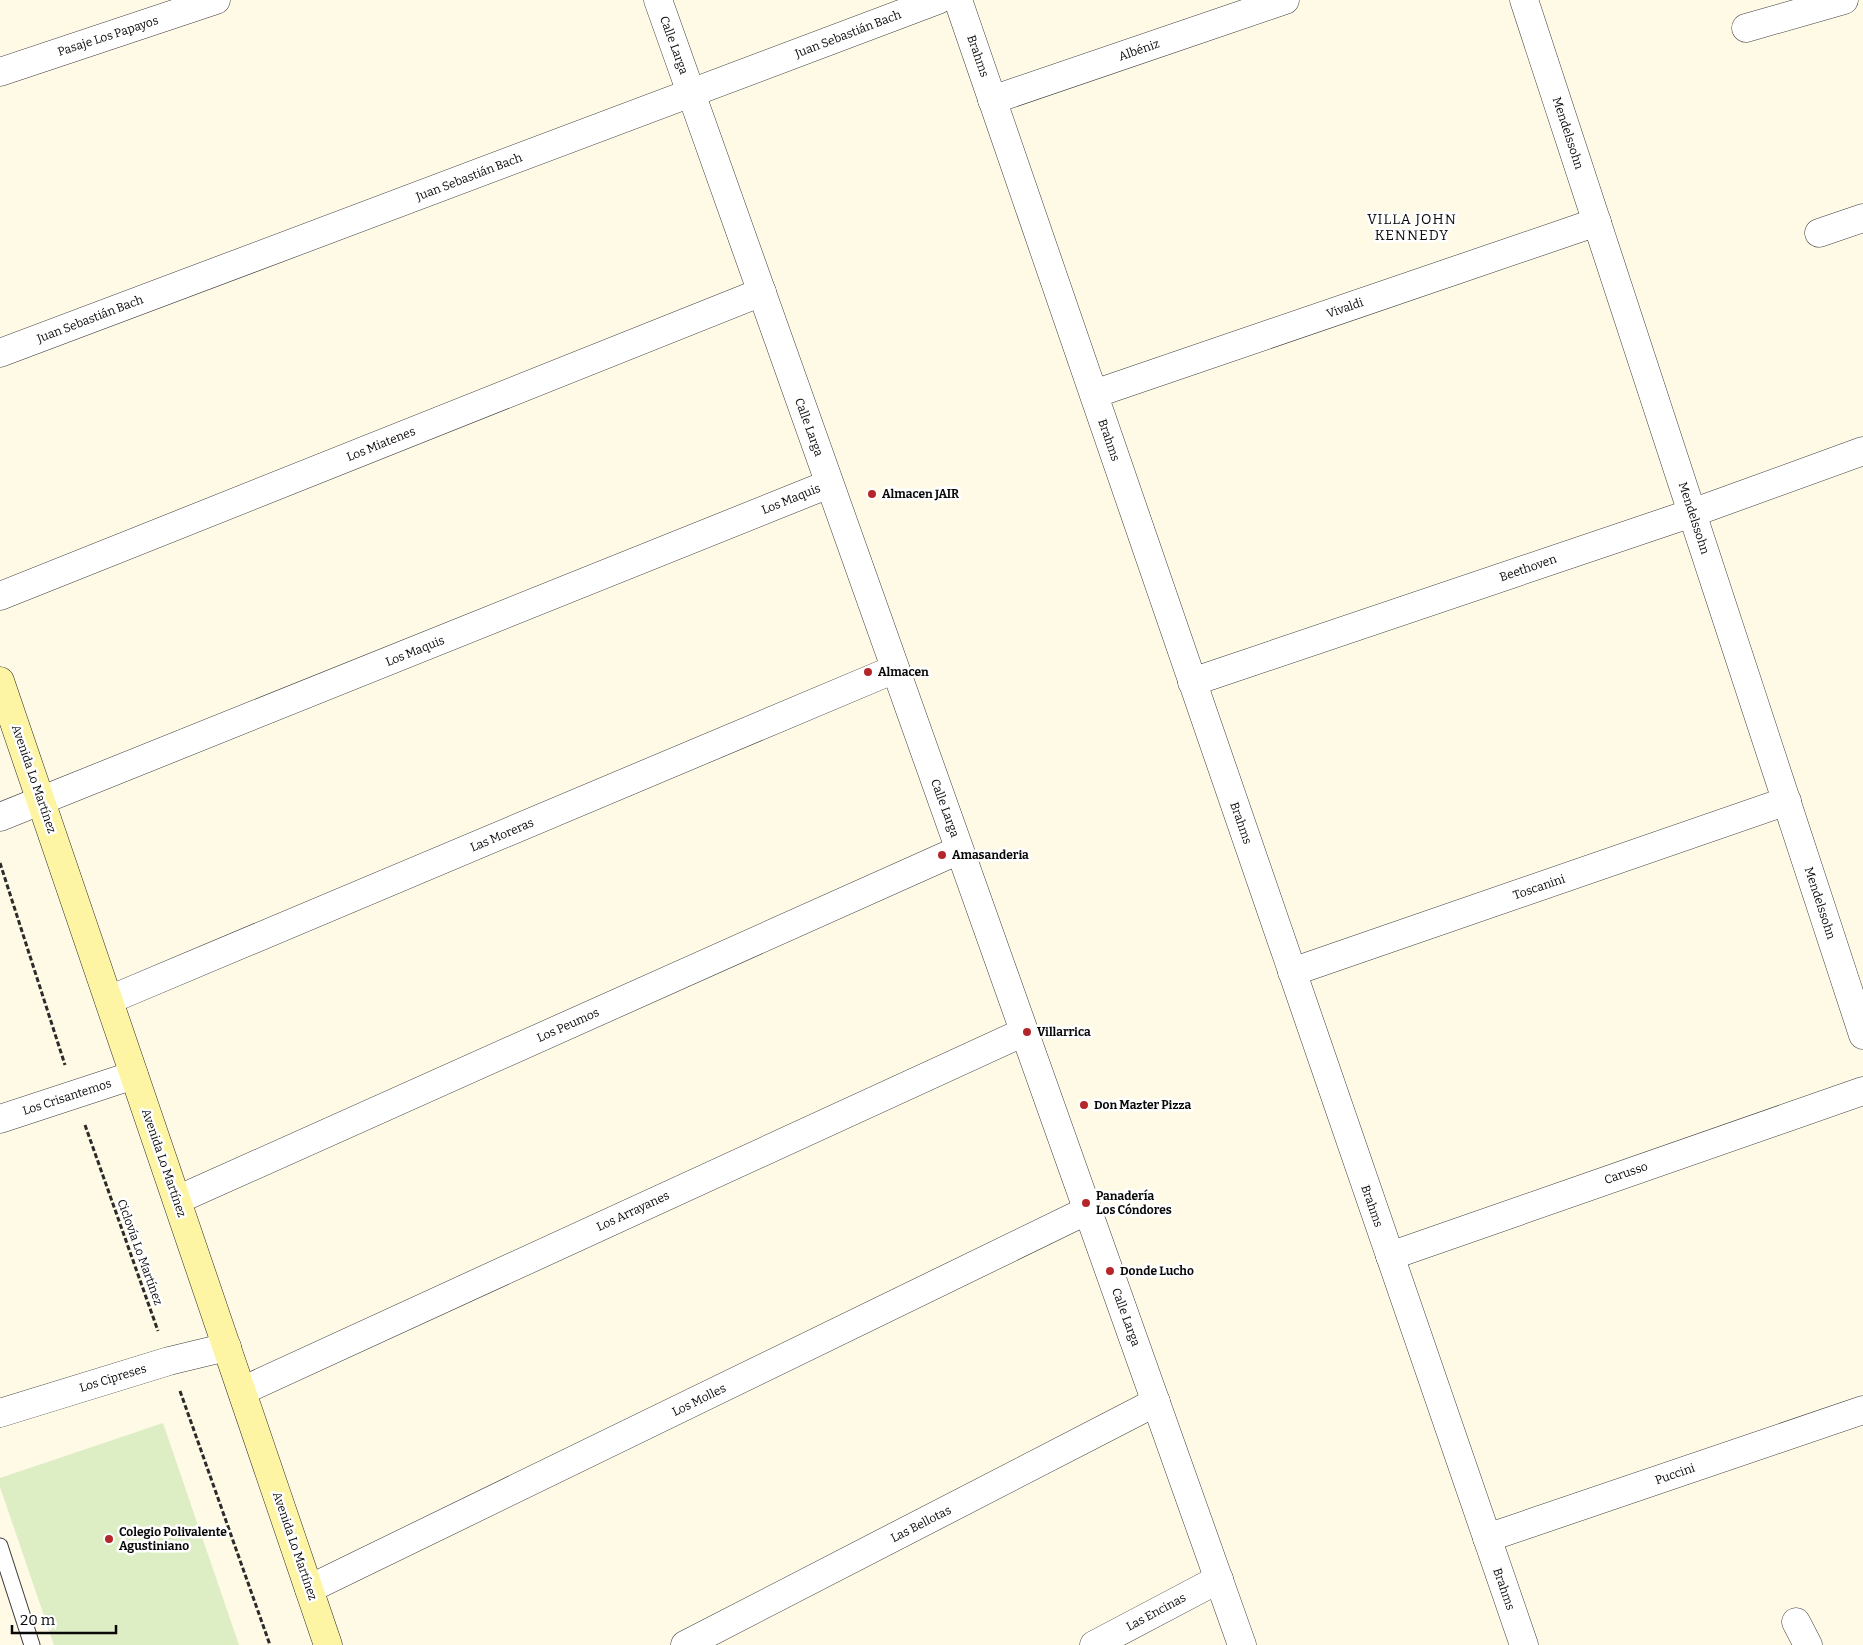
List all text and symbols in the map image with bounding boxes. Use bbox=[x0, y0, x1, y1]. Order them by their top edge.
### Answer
street label: Juan Sebastián Bach bbox=[792, 7, 903, 61]
street label: Pasaje Los Papayos bbox=[56, 13, 160, 59]
street label: Calle Larga bbox=[657, 14, 691, 77]
street label: Brahms bbox=[964, 33, 992, 79]
street label: Albéniz bbox=[1117, 36, 1161, 64]
street label: Mendelssohn bbox=[1550, 95, 1586, 171]
street label: Juan Sebastián Bach bbox=[413, 150, 524, 204]
district label: VILLA JOHN KENNEDY bbox=[1367, 211, 1457, 244]
street label: Juan Sebastián Bach bbox=[34, 292, 145, 346]
street label: Vivaldi bbox=[1325, 295, 1366, 321]
street label: Calle Larga bbox=[792, 396, 826, 459]
street label: Brahms bbox=[1095, 417, 1123, 463]
street label: Los Miatenes bbox=[345, 424, 418, 464]
street label: Mendelssohn bbox=[1676, 480, 1712, 556]
street label: Los Maquis bbox=[760, 481, 823, 517]
place label: Almacen JAIR bbox=[882, 487, 959, 501]
marker: Almacen JAIR bbox=[866, 488, 878, 500]
street label: Beethoven bbox=[1498, 552, 1559, 584]
street label: Los Maquis bbox=[384, 633, 447, 669]
place label: Almacen bbox=[878, 665, 929, 679]
marker: Almacen bbox=[862, 666, 874, 678]
street label: Avenida Lo Martínez bbox=[9, 723, 59, 835]
street label: Calle Larga bbox=[928, 777, 962, 840]
street label: Brahms bbox=[1227, 800, 1255, 846]
street label: Las Moreras bbox=[468, 815, 536, 855]
place label: Amasanderia bbox=[952, 848, 1029, 862]
marker: Amasanderia bbox=[936, 849, 948, 861]
street label: Mendelssohn bbox=[1802, 865, 1838, 941]
street label: Toscanini bbox=[1511, 871, 1567, 902]
street label: Los Peumos bbox=[535, 1005, 601, 1045]
place label: Villarrica bbox=[1037, 1025, 1091, 1039]
marker: Villarrica bbox=[1021, 1026, 1033, 1038]
street label: Los Crisantemos bbox=[21, 1076, 113, 1118]
place label: Don Mazter Pizza bbox=[1094, 1098, 1192, 1112]
marker: Don Mazter Pizza bbox=[1078, 1099, 1090, 1111]
street label: Avenida Lo Martínez bbox=[139, 1107, 189, 1219]
street label: Carusso bbox=[1602, 1159, 1650, 1187]
street label: Brahms bbox=[1358, 1183, 1386, 1229]
street label: Los Arrayanes bbox=[594, 1188, 672, 1234]
place label: Panadería Los Cóndores bbox=[1096, 1189, 1172, 1217]
street label: Ciclovía Lo Martínez bbox=[114, 1197, 166, 1307]
marker: Panadería Los Cóndores bbox=[1080, 1197, 1092, 1209]
place label: Donde Lucho bbox=[1120, 1264, 1194, 1278]
marker: Donde Lucho bbox=[1104, 1265, 1116, 1277]
street label: Calle Larga bbox=[1109, 1286, 1143, 1349]
street label: Los Cipreses bbox=[78, 1361, 148, 1395]
street label: Los Molles bbox=[670, 1381, 728, 1419]
street label: Puccini bbox=[1653, 1461, 1697, 1487]
street label: Avenida Lo Martínez bbox=[270, 1490, 320, 1602]
street label: Las Bellotas bbox=[889, 1503, 954, 1545]
place label: Colegio Polivalente Agustiniano bbox=[119, 1525, 227, 1553]
marker: Colegio Polivalente Agustiniano bbox=[103, 1533, 115, 1545]
street label: Brahms bbox=[1490, 1566, 1518, 1612]
street label: Las Encinas bbox=[1124, 1590, 1188, 1634]
scale bar bbox=[12, 1602, 116, 1634]
text: 20 m bbox=[20, 1611, 56, 1629]

